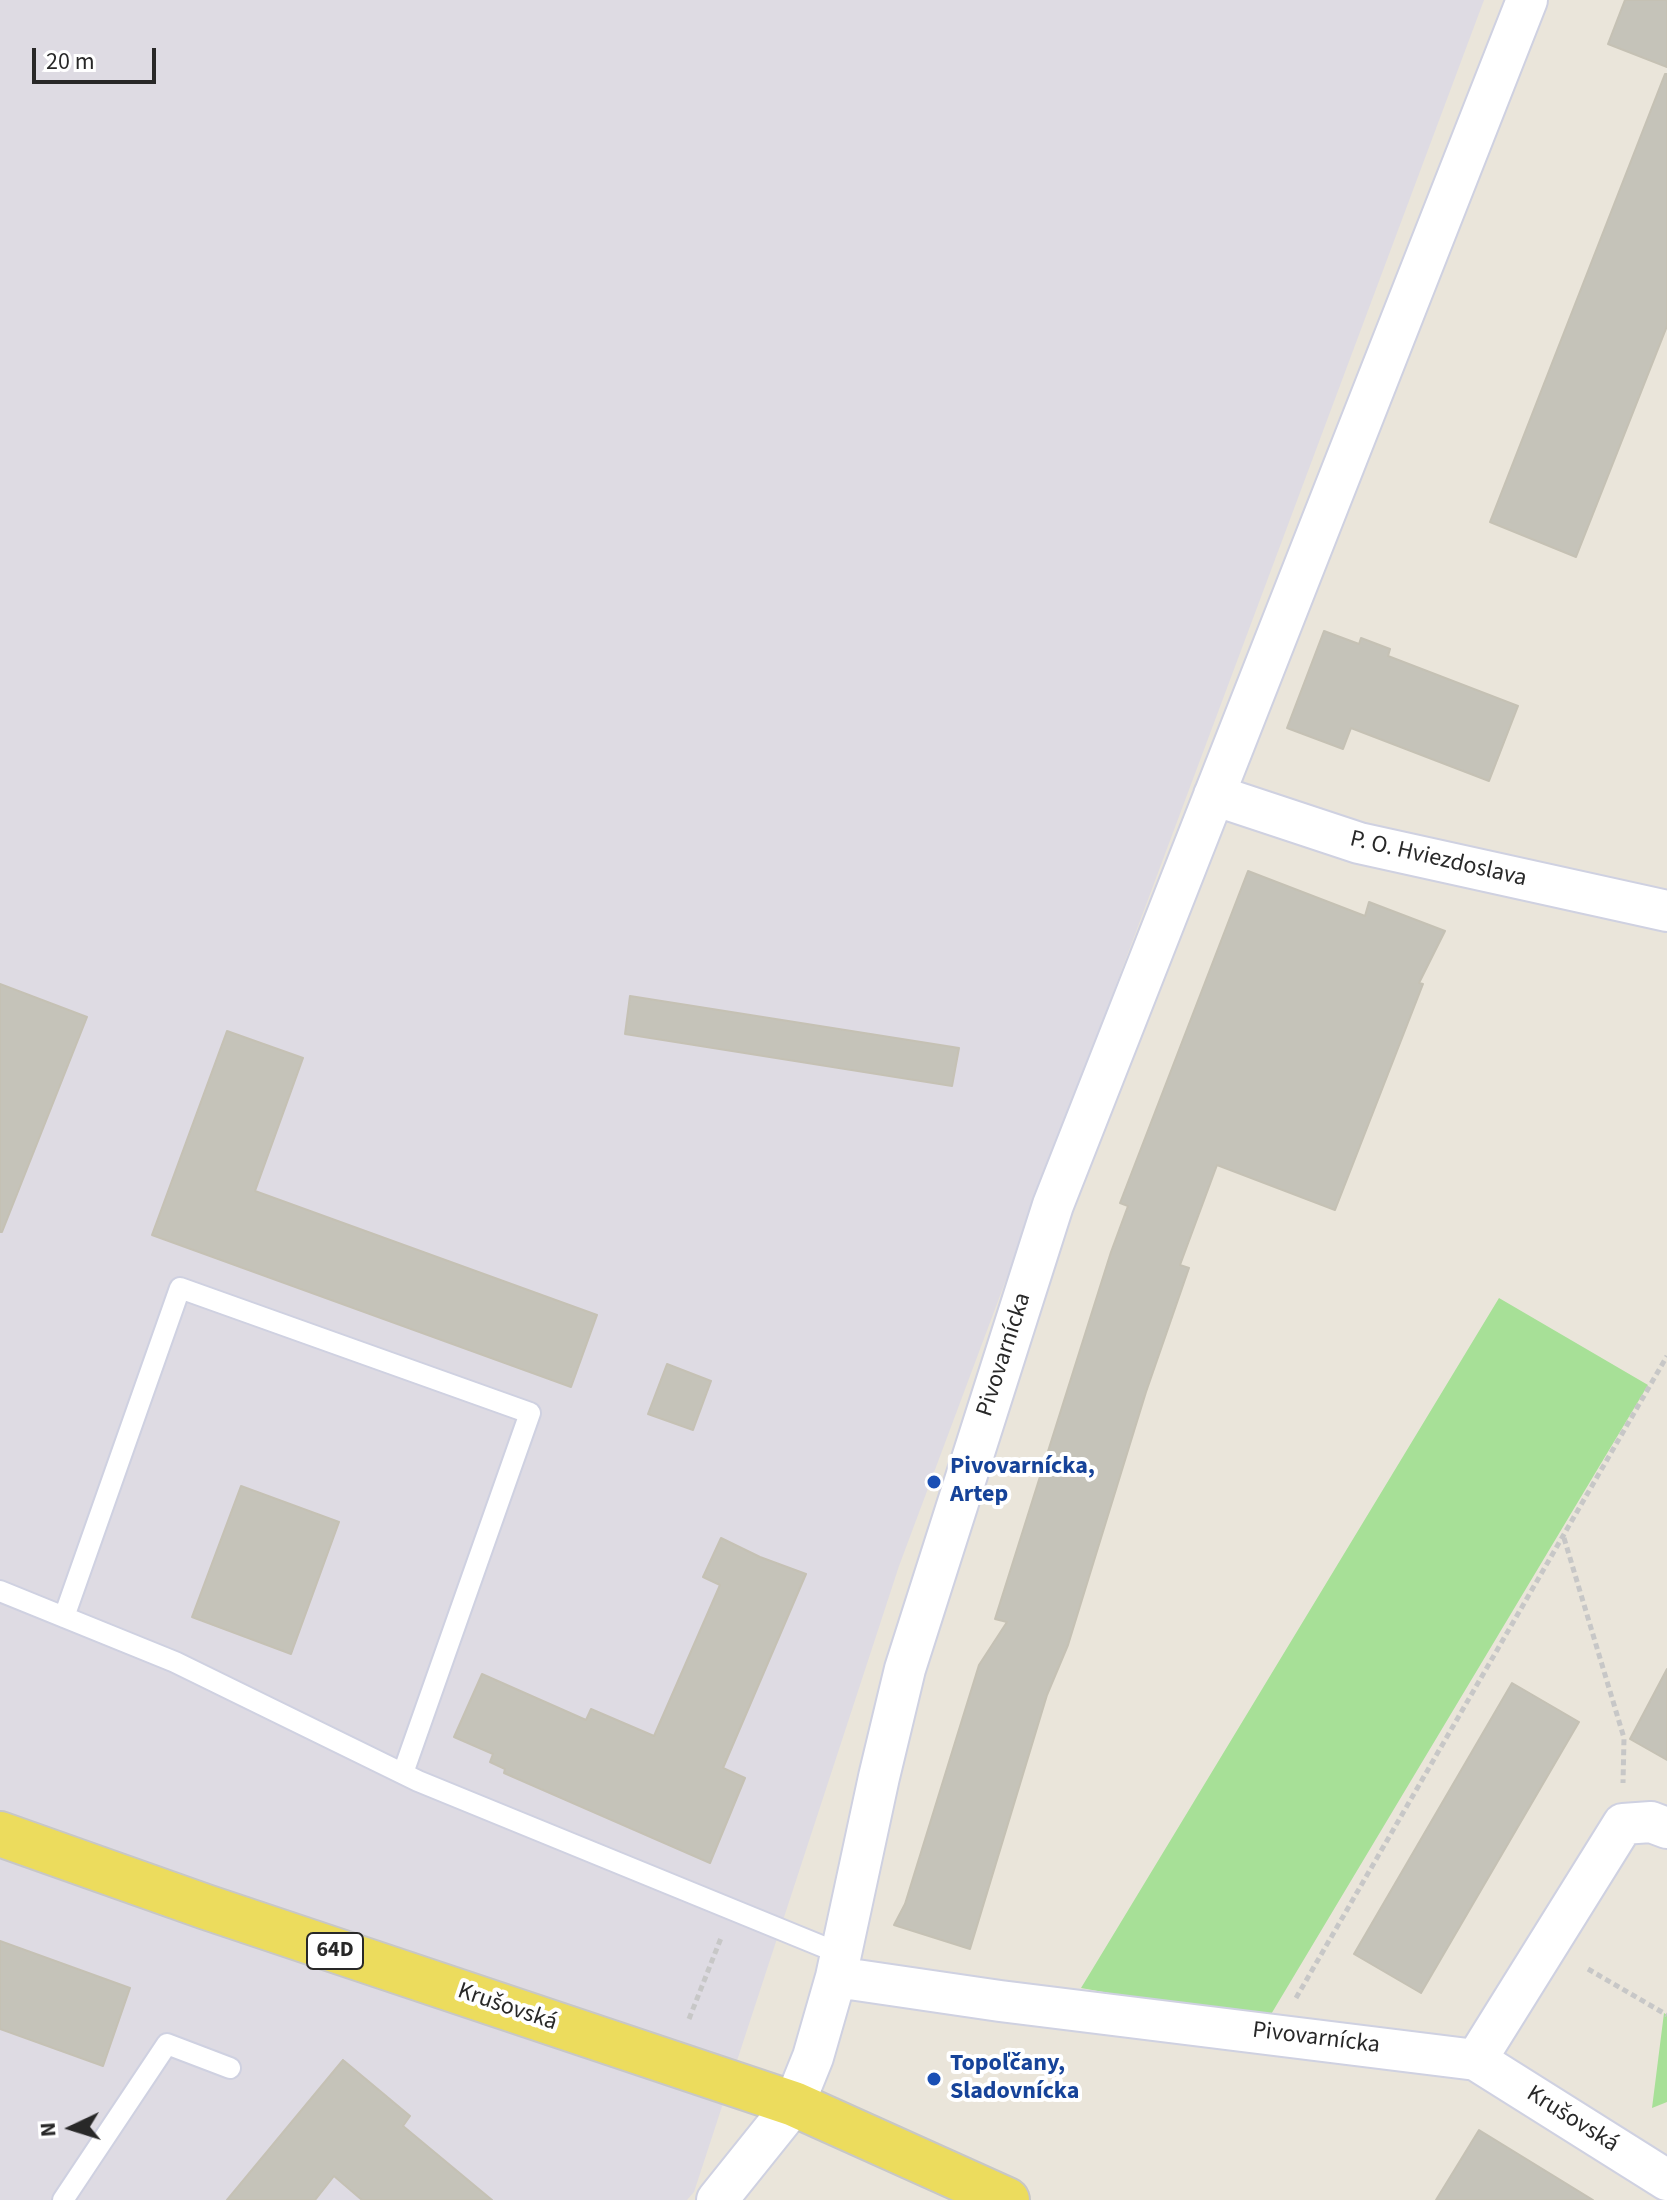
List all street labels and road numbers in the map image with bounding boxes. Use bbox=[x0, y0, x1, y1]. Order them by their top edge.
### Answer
street label: P. O. Hviezdoslava bbox=[1347, 826, 1529, 894]
street label: Pivovarnícka bbox=[971, 1289, 1039, 1421]
road number: 64D bbox=[307, 1933, 363, 1969]
street label: Krušovská bbox=[453, 1978, 561, 2038]
street label: Pivovarnícka bbox=[1251, 2017, 1381, 2061]
street label: Krušovská bbox=[1521, 2080, 1623, 2160]

